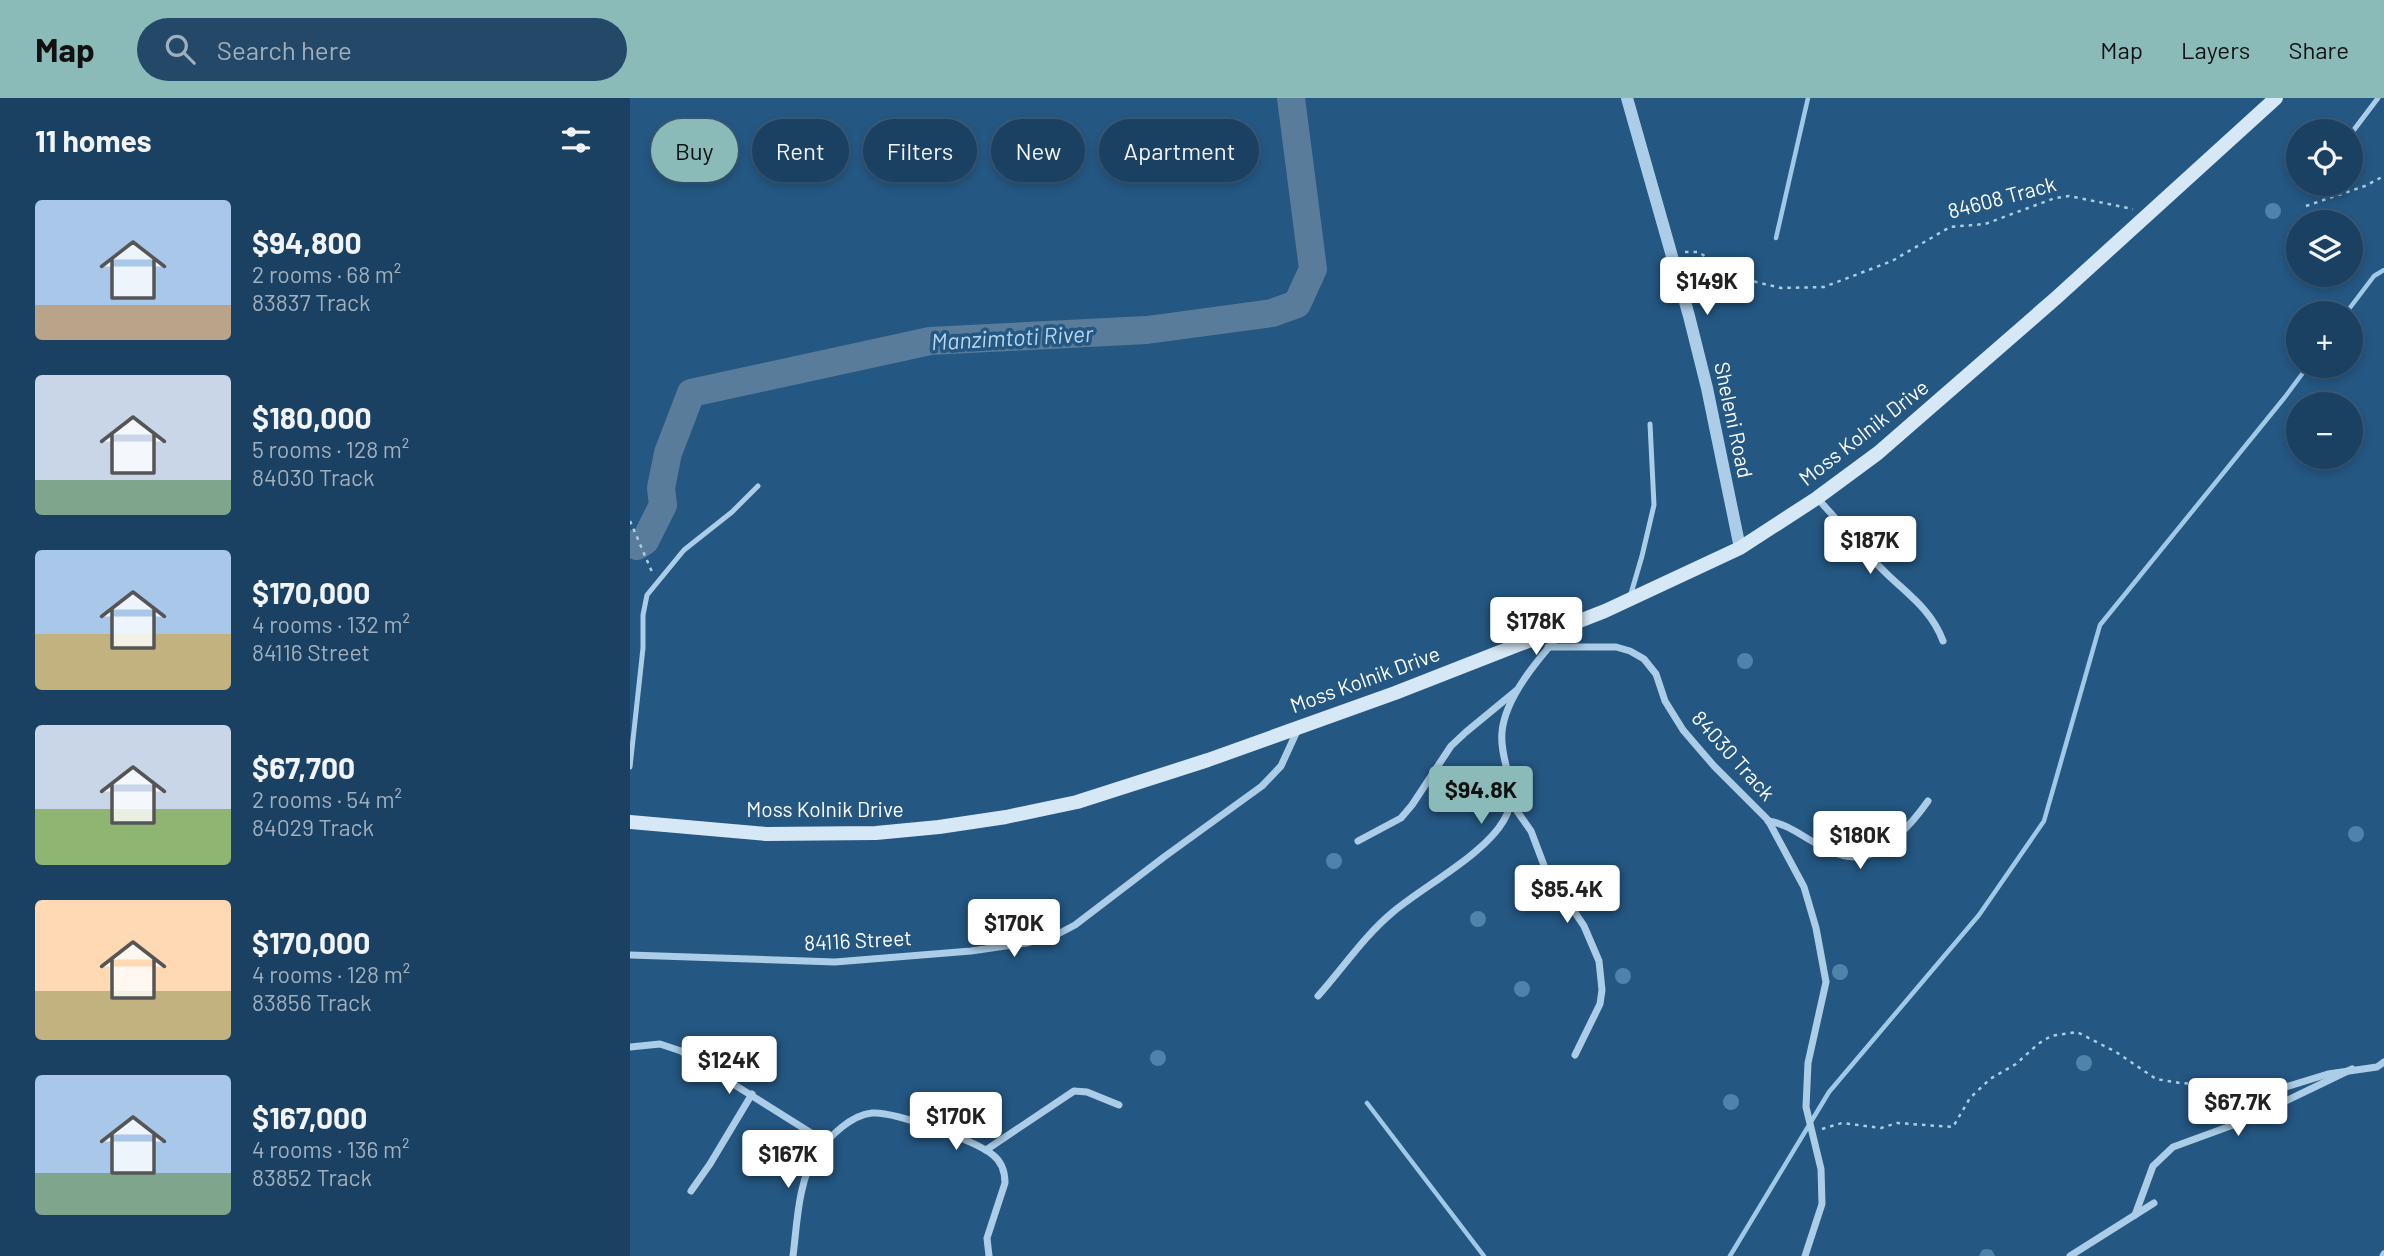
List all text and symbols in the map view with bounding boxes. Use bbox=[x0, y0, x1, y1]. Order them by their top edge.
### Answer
search box bbox=[137, 18, 627, 81]
text: Map bbox=[35, 29, 95, 69]
icon: search bbox=[161, 30, 199, 68]
text: Search here bbox=[217, 34, 352, 65]
text: Map bbox=[2100, 35, 2143, 64]
text: Layers bbox=[2181, 35, 2250, 64]
text: Share bbox=[2288, 35, 2349, 64]
chip: Buy bbox=[651, 119, 738, 182]
chip: Rent bbox=[752, 119, 849, 182]
chip: Filters bbox=[863, 119, 977, 182]
chip: New bbox=[991, 119, 1085, 182]
chip: Apartment bbox=[1099, 119, 1259, 182]
map controls bbox=[2286, 119, 2363, 469]
button: locate bbox=[2286, 119, 2363, 196]
icon: filters bbox=[557, 121, 595, 159]
text: 11 homes bbox=[35, 122, 152, 158]
street label: 84608 Track bbox=[1945, 170, 2058, 223]
button: layers bbox=[2286, 210, 2363, 287]
text: $94,800 bbox=[252, 224, 362, 260]
icon: home bbox=[91, 228, 175, 312]
pin: $149K bbox=[1658, 258, 1756, 317]
text: 2 rooms · 68 m² bbox=[252, 260, 401, 288]
text: $149K bbox=[1676, 266, 1738, 294]
text: 83837 Track bbox=[252, 288, 371, 316]
button: + bbox=[2286, 301, 2363, 378]
water label: Manzimtoti River bbox=[930, 319, 1094, 355]
street label: Sheleni Road bbox=[1710, 359, 1759, 480]
street label: Moss Kolnik Drive bbox=[1793, 373, 1933, 490]
button: − bbox=[2286, 392, 2363, 469]
text: $180,000 bbox=[252, 399, 372, 435]
icon: home bbox=[91, 403, 175, 487]
text: 5 rooms · 128 m² bbox=[252, 435, 409, 463]
text: 84030 Track bbox=[252, 463, 375, 491]
pin: $187K bbox=[1821, 517, 1919, 576]
text: $187K bbox=[1840, 525, 1900, 553]
text: $170,000 bbox=[252, 574, 370, 610]
icon: home bbox=[91, 578, 175, 662]
pin: $178K bbox=[1487, 598, 1585, 657]
text: $178K bbox=[1506, 606, 1566, 634]
text: 4 rooms · 132 m² bbox=[252, 610, 410, 638]
text: 84116 Street bbox=[252, 638, 370, 666]
street label: Moss Kolnik Drive bbox=[1286, 640, 1443, 717]
street label: 84030 Track bbox=[1687, 705, 1781, 805]
text: $67,700 bbox=[252, 749, 355, 785]
icon: home bbox=[91, 753, 175, 837]
pin: $94.8K bbox=[1424, 766, 1538, 826]
text: $94.8K bbox=[1445, 775, 1517, 803]
text: 2 rooms · 54 m² bbox=[252, 785, 402, 813]
street label: Moss Kolnik Drive bbox=[746, 796, 904, 821]
pin: $180K bbox=[1811, 812, 1909, 871]
text: 84029 Track bbox=[252, 813, 374, 841]
text: $180K bbox=[1829, 820, 1891, 848]
pin: $85.4K bbox=[1510, 866, 1624, 925]
text: $85.4K bbox=[1531, 874, 1603, 902]
pin: $170K bbox=[965, 900, 1063, 959]
text: $170K bbox=[984, 908, 1044, 936]
text: $170,000 bbox=[252, 924, 370, 960]
street label: 84116 Street bbox=[803, 924, 912, 955]
icon: home bbox=[91, 928, 175, 1012]
text: 4 rooms · 128 m² bbox=[252, 960, 410, 988]
text: 83856 Track bbox=[252, 988, 372, 1016]
pin: $124K bbox=[680, 1037, 778, 1096]
text: $124K bbox=[698, 1045, 760, 1073]
pin: $67.7K bbox=[2181, 1079, 2295, 1138]
text: $67.7K bbox=[2204, 1087, 2272, 1115]
pin: $170K bbox=[907, 1093, 1005, 1152]
text: $167,000 bbox=[252, 1099, 367, 1135]
text: $170K bbox=[926, 1101, 986, 1129]
icon: home bbox=[91, 1103, 175, 1187]
pin: $167K bbox=[739, 1130, 837, 1190]
text: 4 rooms · 136 m² bbox=[252, 1135, 410, 1163]
text: $167K bbox=[758, 1139, 818, 1167]
text: 83852 Track bbox=[252, 1163, 372, 1191]

